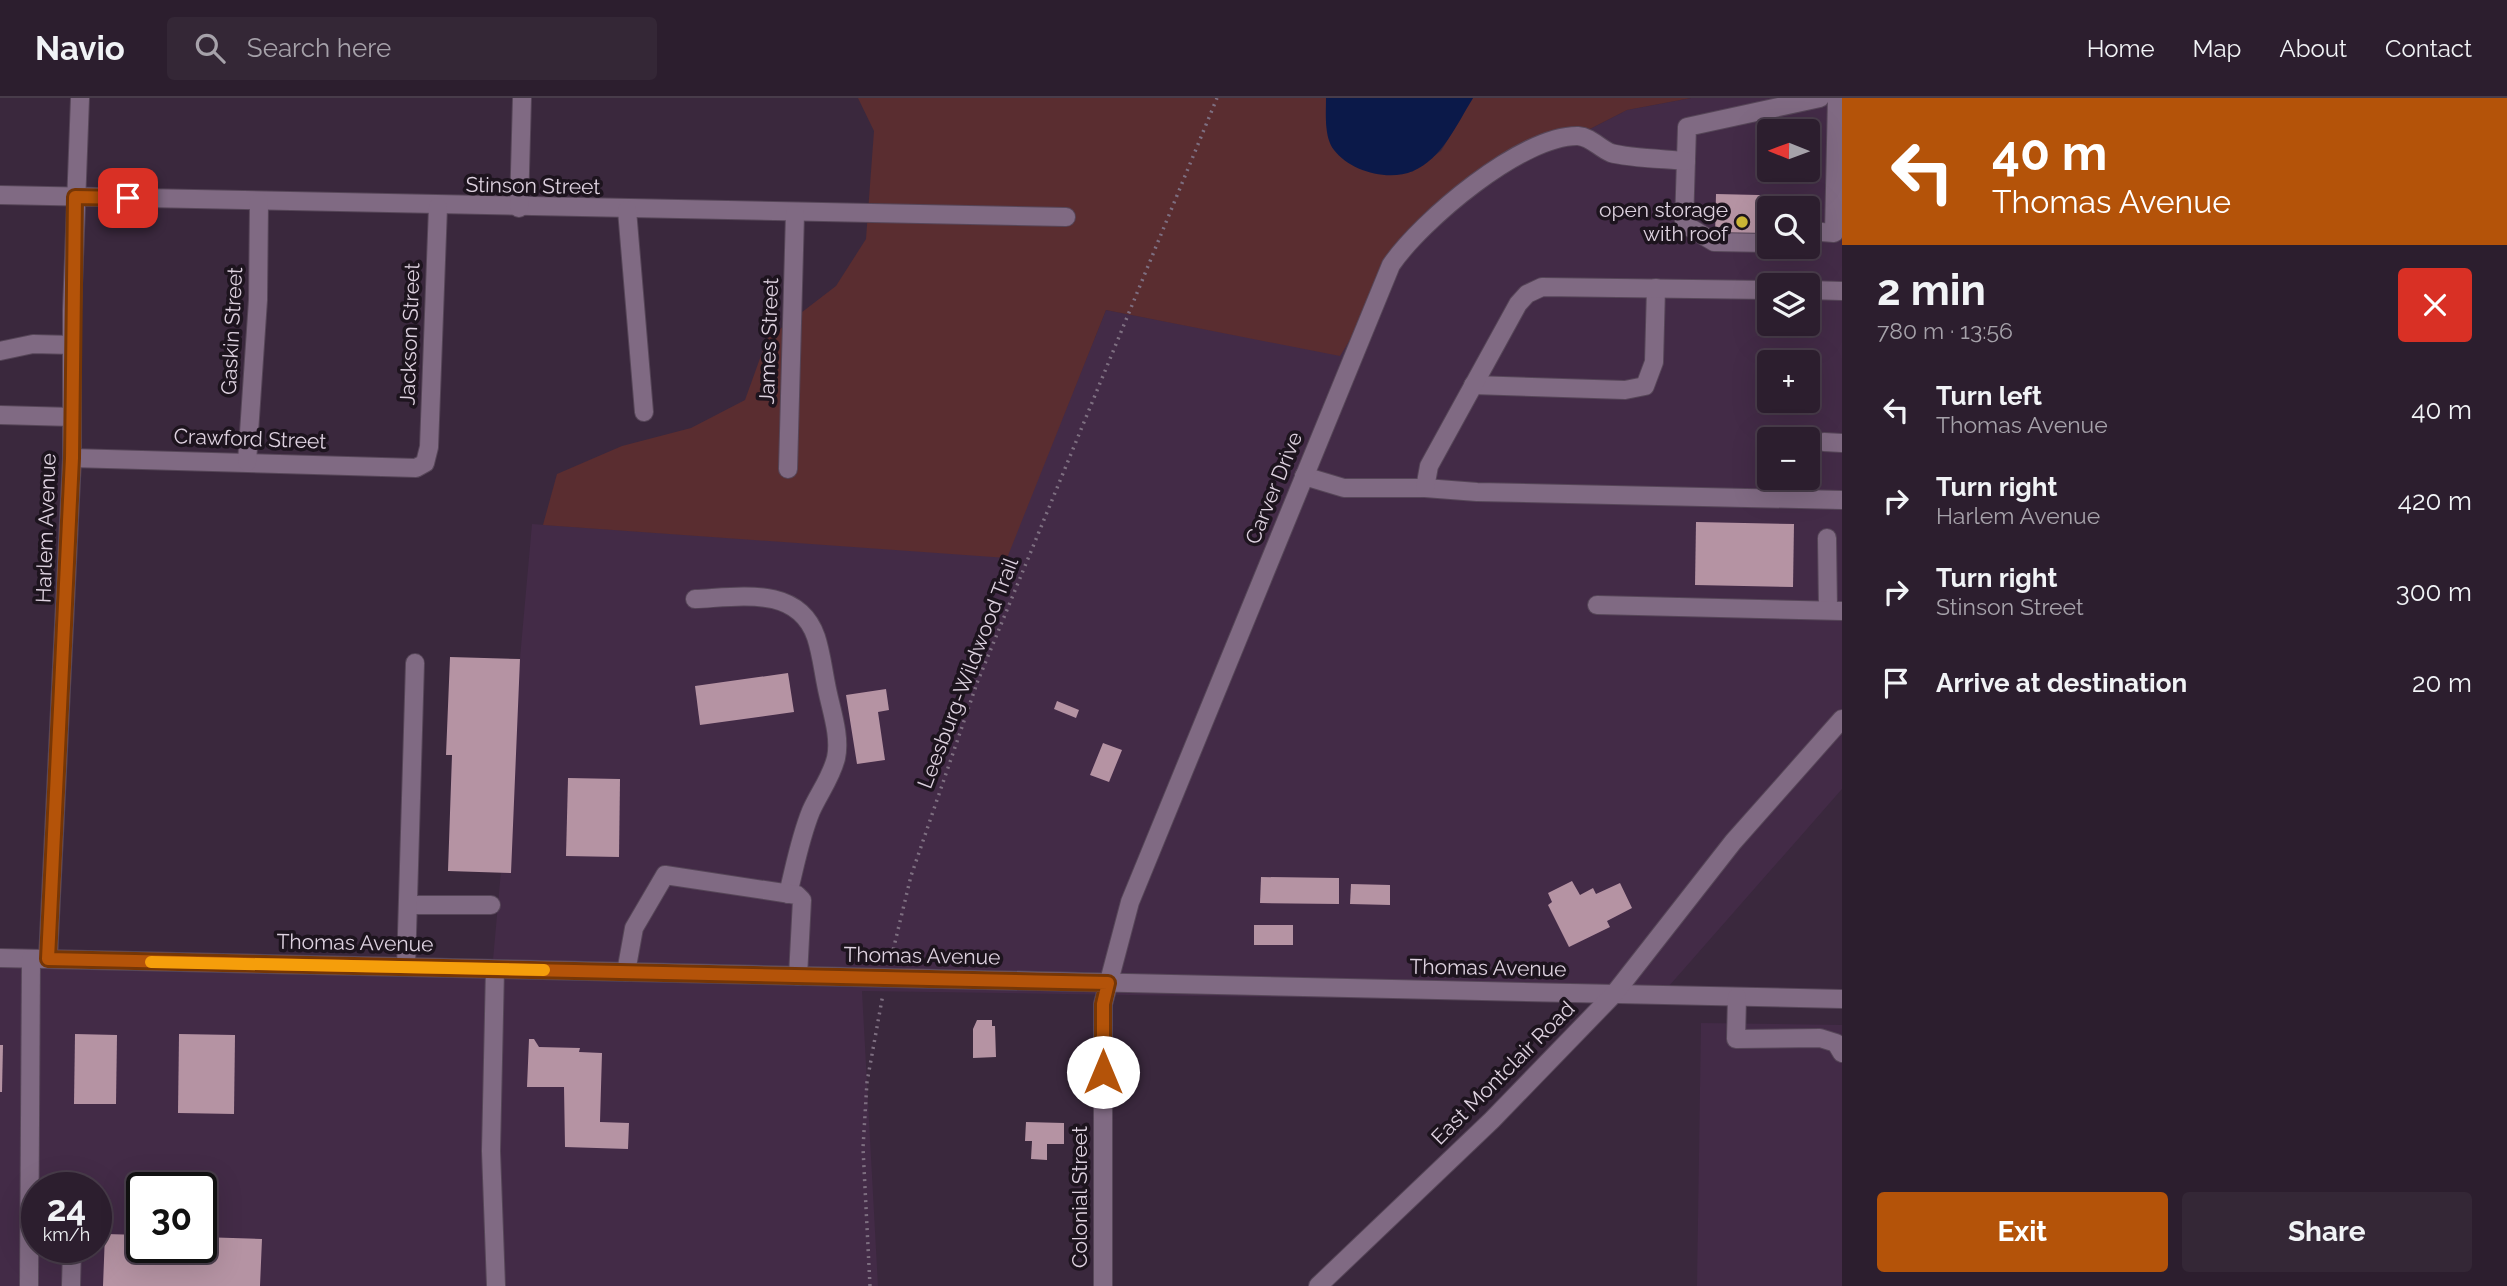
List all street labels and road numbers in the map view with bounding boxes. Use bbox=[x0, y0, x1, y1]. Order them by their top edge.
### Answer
street label: Stinson Street bbox=[465, 172, 601, 199]
street label: Jackson Street bbox=[395, 262, 424, 406]
street label: Gaskin Street bbox=[216, 266, 247, 396]
street label: James Street bbox=[754, 277, 783, 405]
street label: Crawford Street bbox=[173, 423, 327, 454]
street label: Carver Drive bbox=[1240, 428, 1307, 548]
street label: Harlem Avenue bbox=[30, 453, 61, 603]
street label: Leesburg-Wildwood Trail bbox=[912, 554, 1023, 792]
street label: Thomas Avenue bbox=[276, 929, 434, 956]
street label: Thomas Avenue bbox=[843, 942, 1001, 969]
street label: Thomas Avenue bbox=[1409, 954, 1567, 981]
street label: East Montclair Road bbox=[1426, 996, 1579, 1149]
street label: Colonial Street bbox=[1067, 1126, 1092, 1268]

